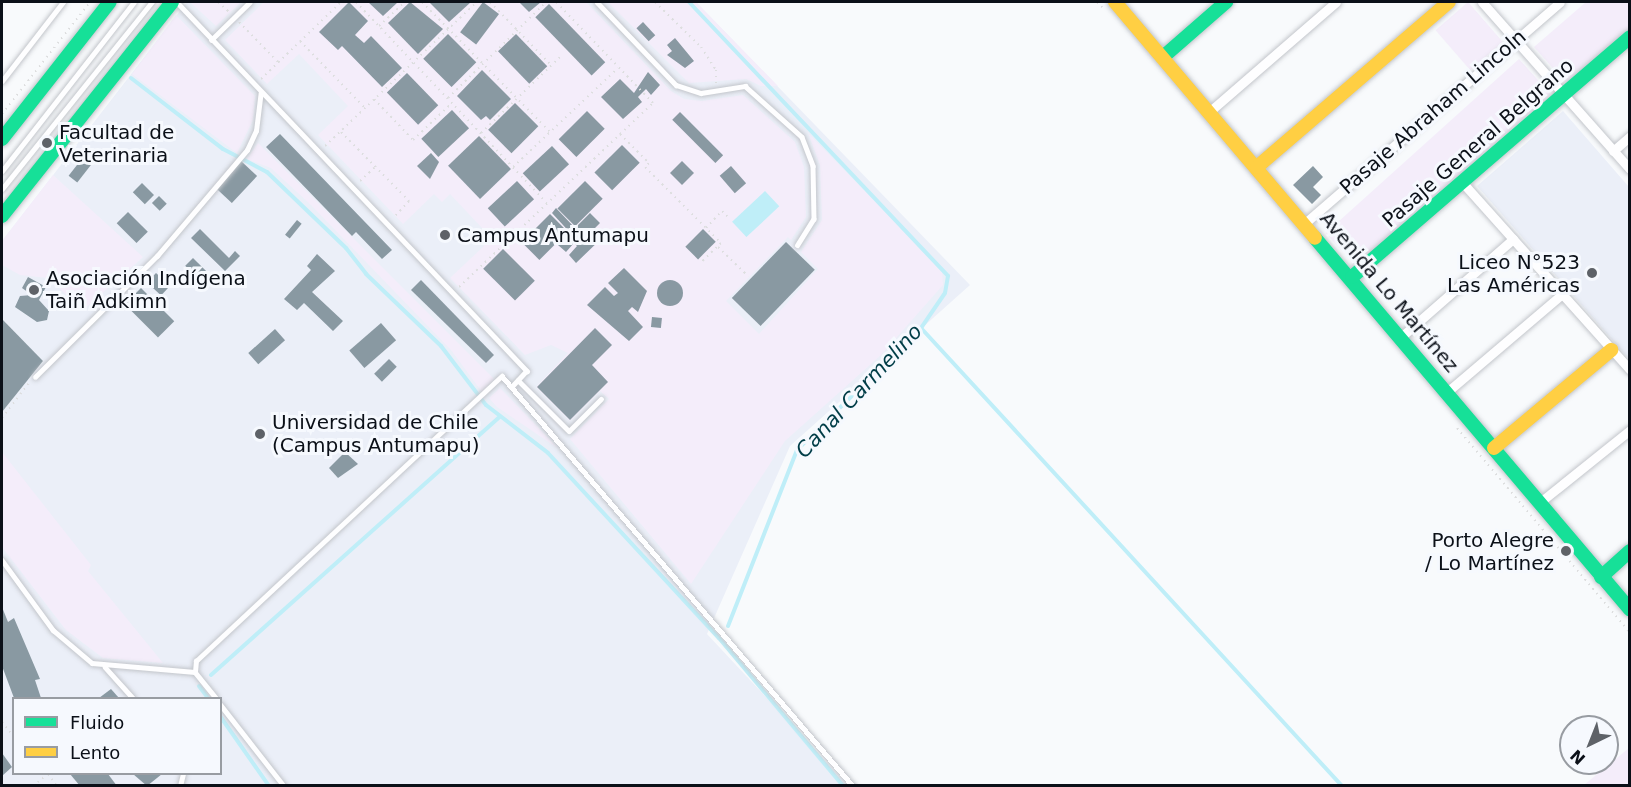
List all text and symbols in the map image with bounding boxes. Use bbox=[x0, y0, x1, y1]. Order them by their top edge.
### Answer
street label: Pasaje Abraham Lincoln bbox=[1335, 25, 1531, 199]
street label: Pasaje General Belgrano bbox=[1378, 54, 1578, 232]
place label: Facultad de Veterinaria bbox=[59, 120, 174, 167]
marker: Facultad de Veterinaria bbox=[40, 136, 54, 150]
street label: Avenida Lo Martínez bbox=[1315, 207, 1463, 377]
place label: Campus Antumapu bbox=[457, 223, 649, 247]
marker: Campus Antumapu bbox=[438, 228, 452, 242]
place label: Liceo N°523 Las Américas bbox=[1447, 250, 1580, 297]
place label: Asociación Indígena Taiñ Adkimn bbox=[46, 266, 246, 313]
marker: Liceo N°523 Las Américas bbox=[1585, 266, 1599, 280]
marker: Asociación Indígena Taiñ Adkimn bbox=[27, 283, 41, 297]
water label: Canal Carmelino bbox=[791, 319, 927, 463]
place label: Universidad de Chile (Campus Antumapu) bbox=[272, 410, 479, 457]
marker: Universidad de Chile (Campus Antumapu) bbox=[253, 427, 267, 441]
place label: Porto Alegre / Lo Martínez bbox=[1425, 528, 1554, 575]
marker: Porto Alegre / Lo Martínez bbox=[1559, 544, 1573, 558]
legend bbox=[12, 697, 222, 775]
text: Fluido bbox=[70, 712, 124, 733]
north arrow bbox=[1559, 715, 1619, 775]
text: Lento bbox=[70, 742, 120, 763]
text: N bbox=[1566, 746, 1589, 769]

